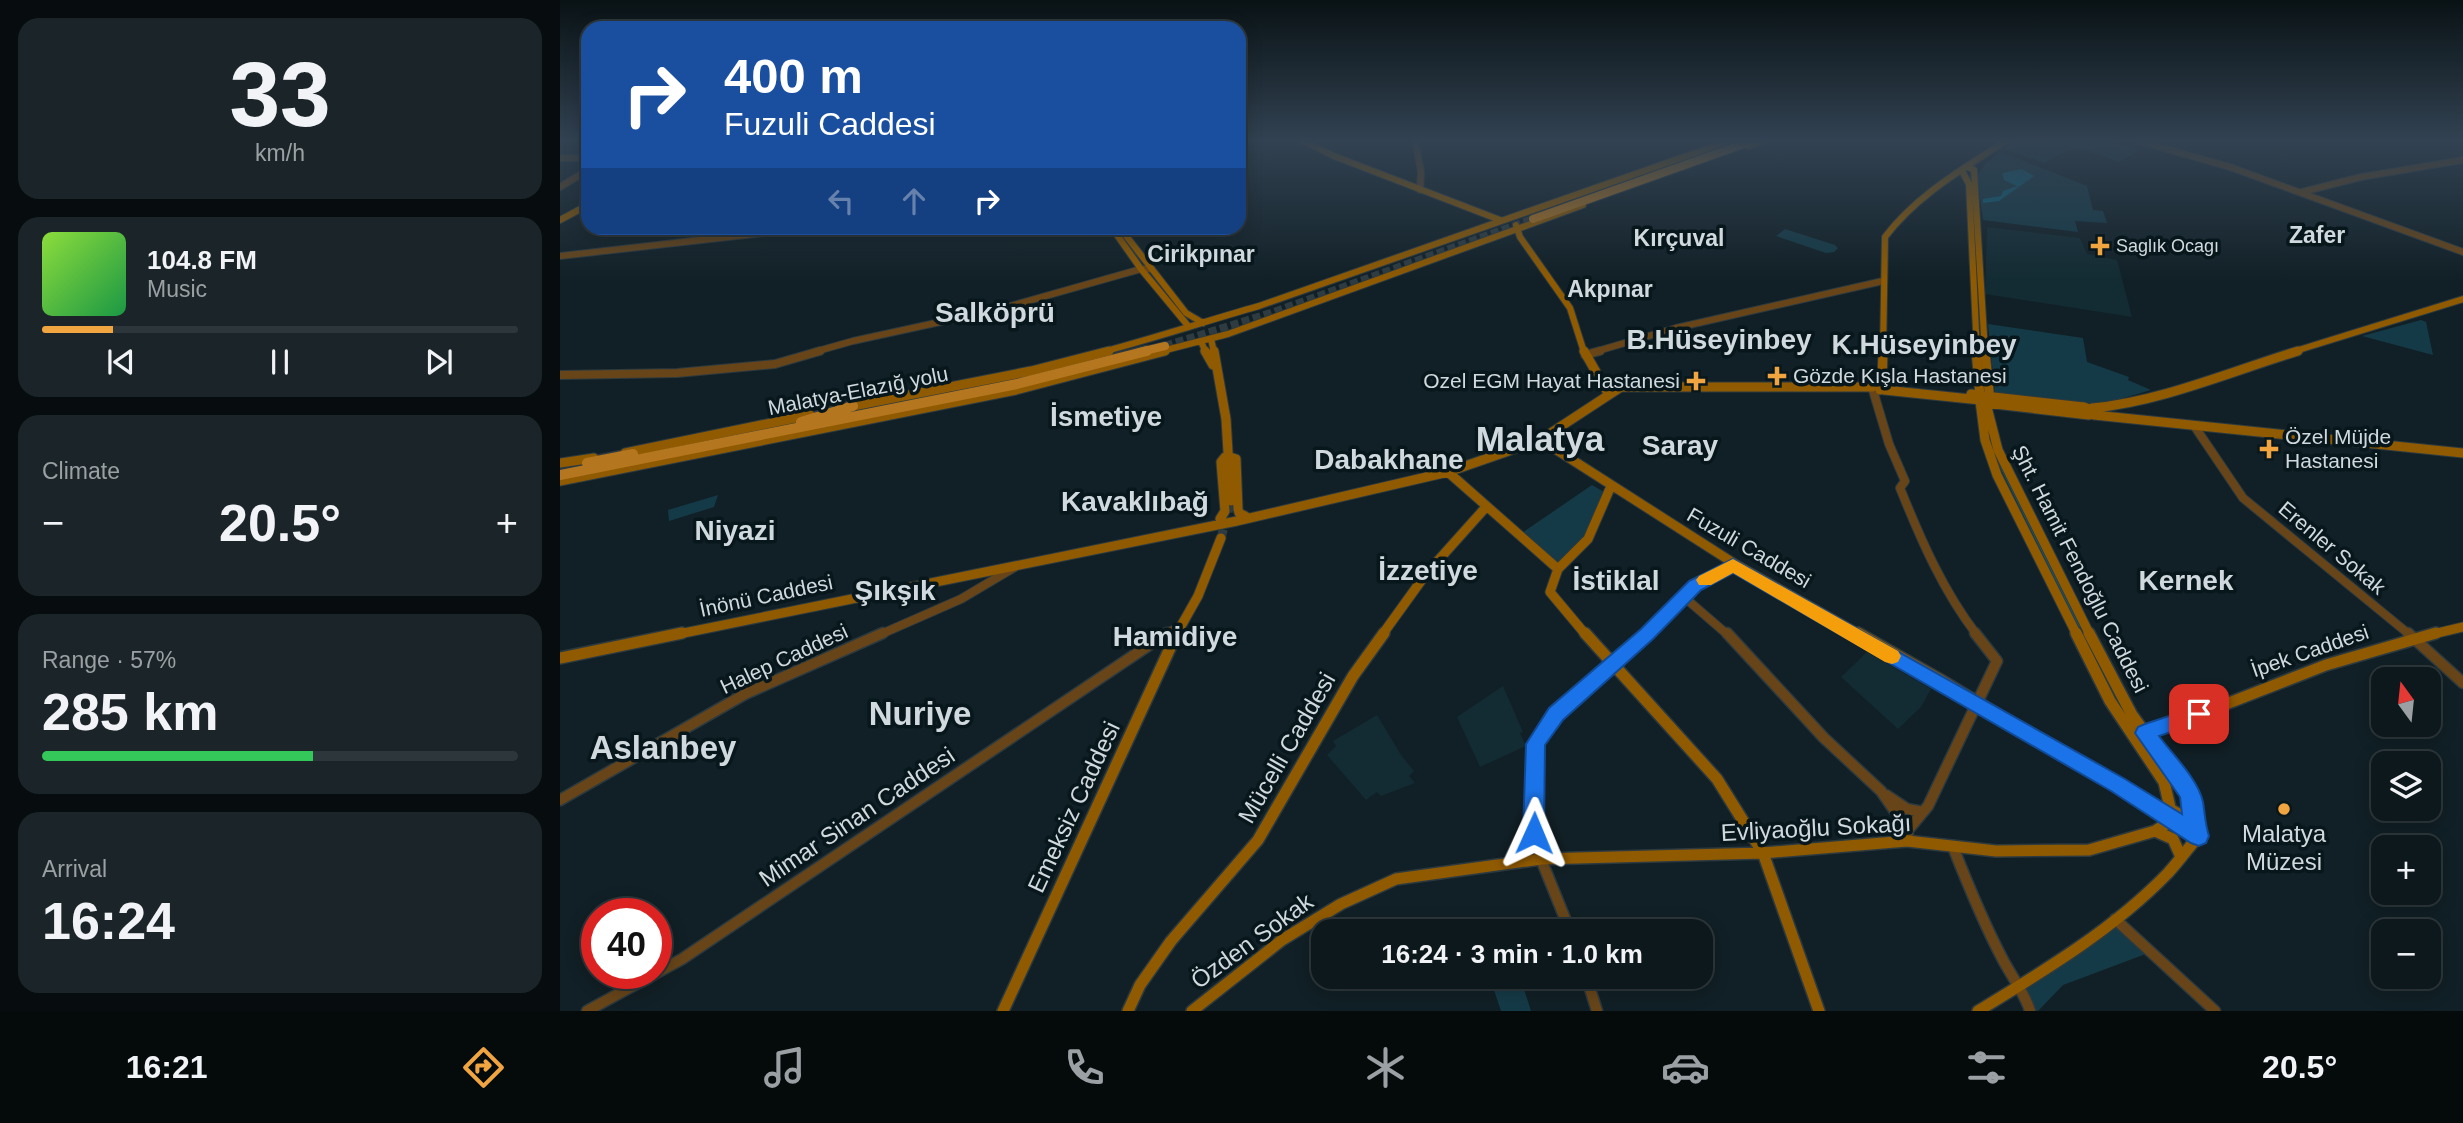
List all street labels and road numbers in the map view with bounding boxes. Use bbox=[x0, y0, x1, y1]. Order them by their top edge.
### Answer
street label: Malatya-Elazığ yolu bbox=[766, 362, 950, 419]
street label: Şht. Hamit Fendoğlu Caddesi bbox=[2008, 441, 2153, 696]
street label: Erenler Sokak bbox=[2274, 496, 2391, 599]
street label: Fuzuli Caddesi bbox=[1683, 503, 1815, 592]
street label: İnönü Caddesi bbox=[697, 570, 835, 621]
street label: Halep Caddesi bbox=[716, 619, 851, 698]
street label: İpek Caddesi bbox=[2248, 620, 2372, 681]
street label: Mücelli Caddesi bbox=[1233, 668, 1341, 828]
street label: Emeksiz Caddesi bbox=[1022, 717, 1125, 897]
street label: Mimar Sinan Caddesi bbox=[754, 741, 959, 892]
street label: Evliyaoğlu Sokağı bbox=[1720, 809, 1912, 846]
street label: Özden Sokak bbox=[1185, 887, 1319, 994]

